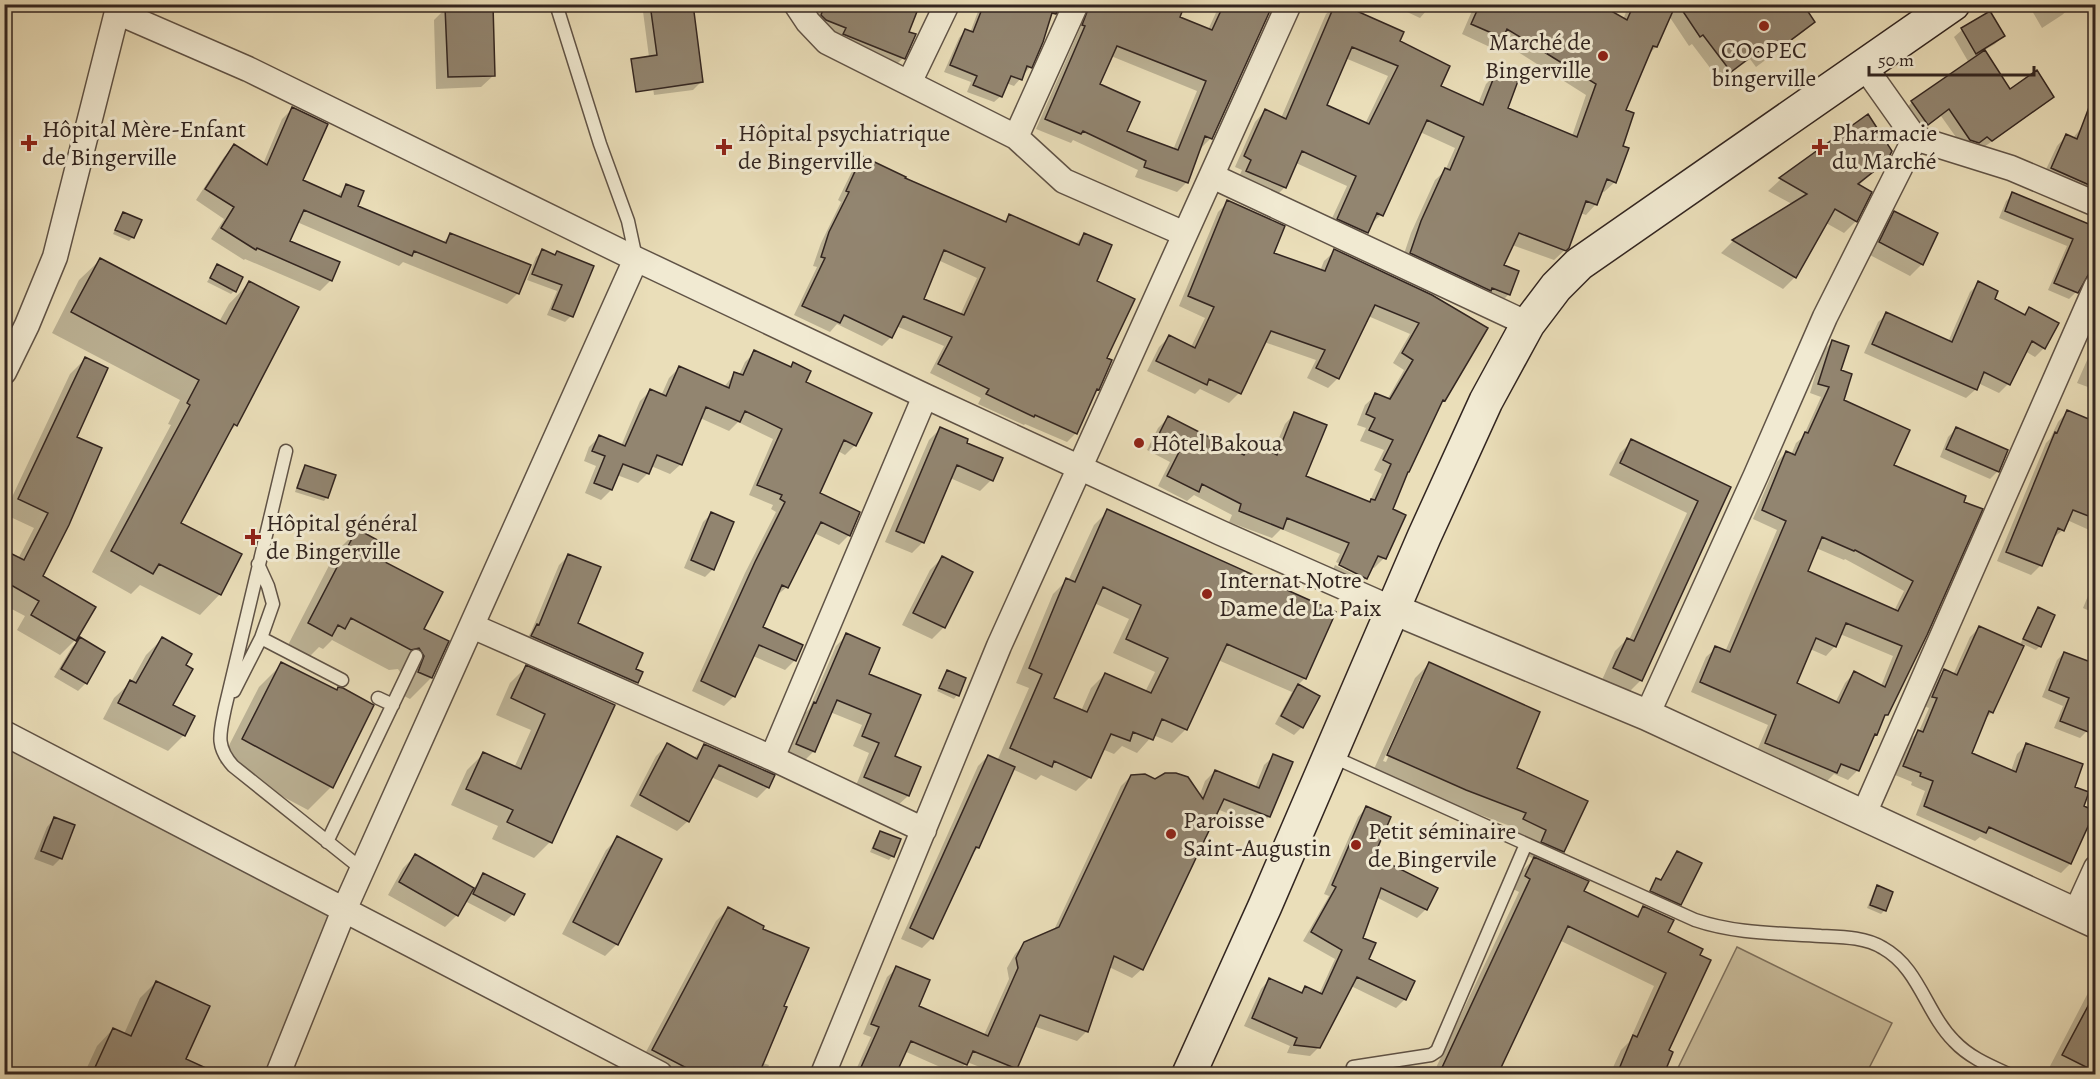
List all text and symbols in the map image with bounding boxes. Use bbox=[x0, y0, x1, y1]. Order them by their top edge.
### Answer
marker: CO0PEC bingerville bbox=[1757, 19, 1771, 33]
place label: Marché de Bingerville bbox=[1485, 26, 1591, 86]
place label: CO0PEC bingerville bbox=[1712, 34, 1816, 94]
scale bar bbox=[1869, 39, 2034, 77]
text: 50 m bbox=[1878, 48, 1914, 72]
marker: Marché de Bingerville bbox=[1596, 49, 1610, 63]
place label: Hôpital Mère-Enfant de Bingerville bbox=[42, 113, 246, 173]
place label: Hôpital psychiatrique de Bingerville bbox=[738, 117, 950, 177]
place label: Pharmacie du Marché bbox=[1832, 117, 1937, 177]
marker: Hôpital Mère-Enfant de Bingerville bbox=[20, 134, 38, 152]
marker: Hôpital psychiatrique de Bingerville bbox=[715, 138, 733, 156]
marker: Pharmacie du Marché bbox=[1813, 140, 1827, 154]
place label: Hôtel Bakoua bbox=[1151, 427, 1284, 459]
marker: Hôtel Bakoua bbox=[1132, 436, 1146, 450]
place label: Hôpital général de Bingerville bbox=[266, 507, 418, 567]
marker: Hôpital général de Bingerville bbox=[244, 528, 262, 546]
place label: Internat Notre Dame de La Paix bbox=[1219, 564, 1382, 624]
marker: Internat Notre Dame de La Paix bbox=[1200, 587, 1214, 601]
place label: Paroisse Saint-Augustin bbox=[1183, 804, 1331, 864]
place label: Petit séminaire de Bingervile bbox=[1368, 815, 1516, 875]
marker: Paroisse Saint-Augustin bbox=[1164, 827, 1178, 841]
marker: Petit séminaire de Bingervile bbox=[1349, 838, 1363, 852]

